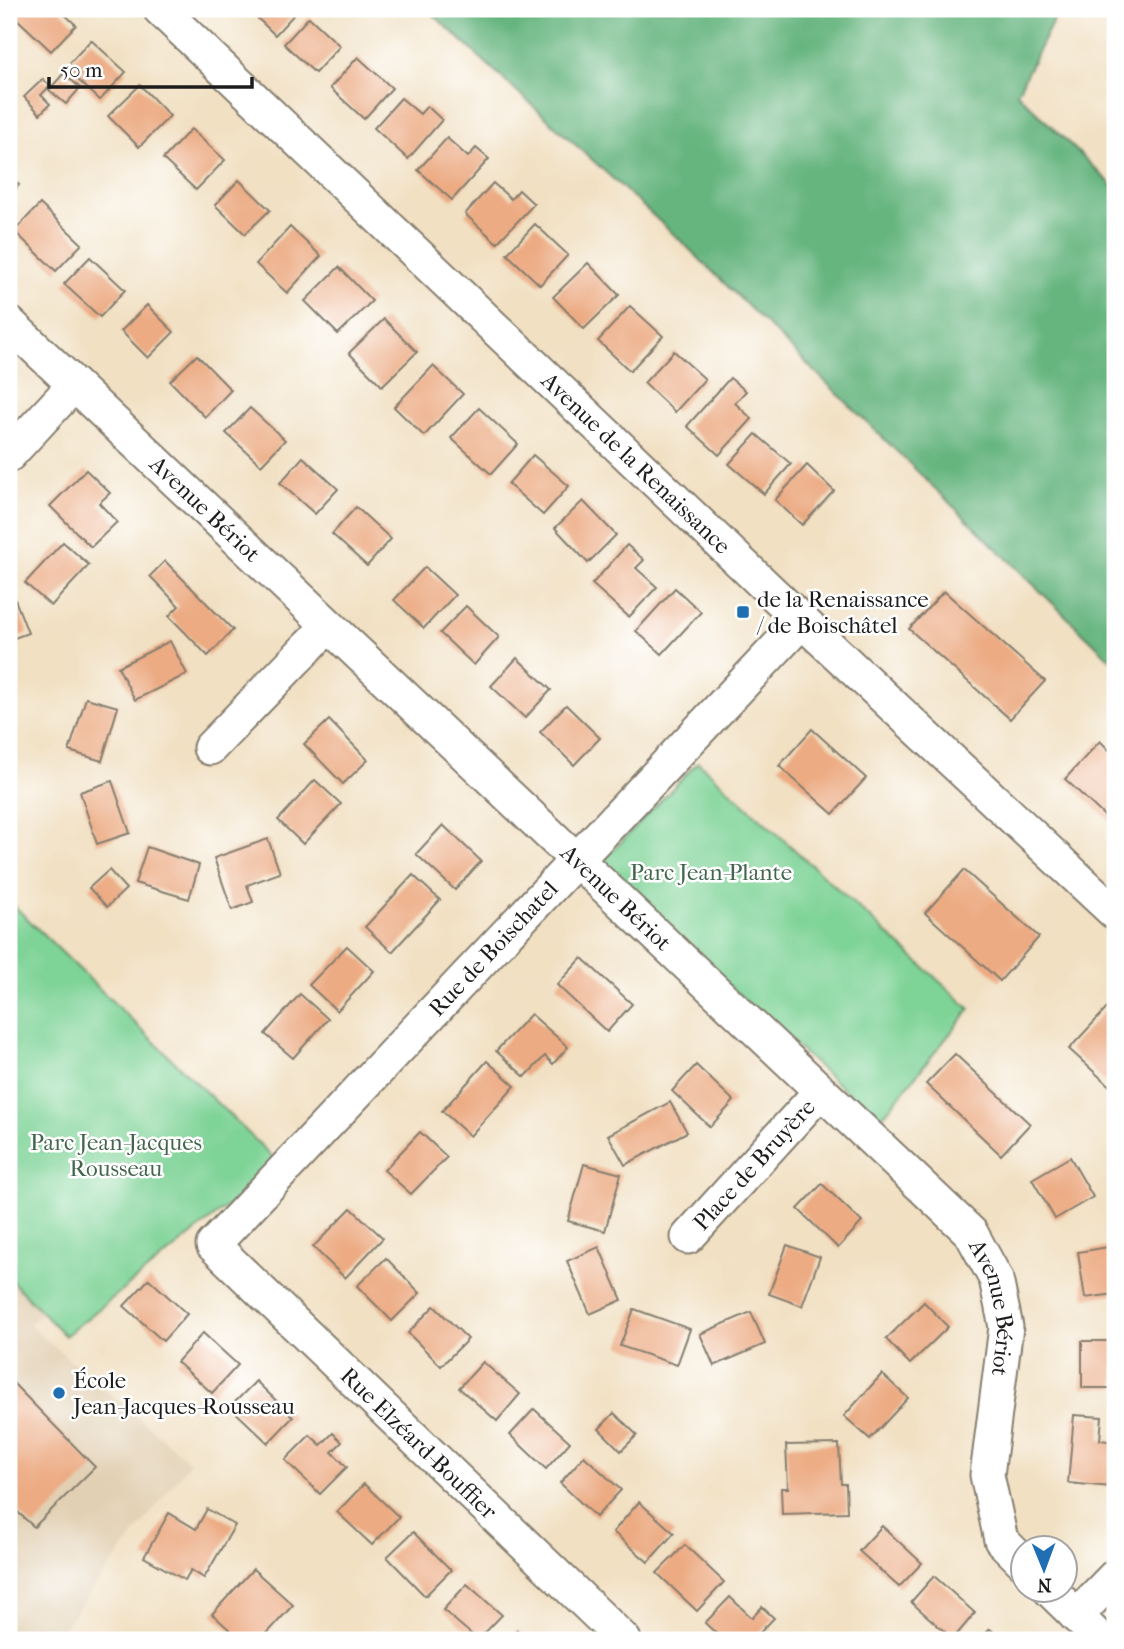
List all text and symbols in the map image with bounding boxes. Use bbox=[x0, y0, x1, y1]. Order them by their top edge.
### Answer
scale bar bbox=[49, 46, 252, 90]
text: 50 m bbox=[60, 58, 103, 82]
street label: Avenue de la Renaissance bbox=[535, 366, 736, 560]
street label: Avenue Bériot bbox=[143, 450, 266, 567]
place label: de la Renaissance / de Boischâtel bbox=[756, 586, 929, 639]
marker: de la Renaissance / de Boischâtel bbox=[735, 604, 751, 620]
street label: Avenue Bériot bbox=[554, 839, 677, 956]
park label: Parc Jean-Plante bbox=[630, 859, 792, 886]
street label: Rue de Boischatel bbox=[423, 875, 564, 1022]
street label: Place de Bruyère bbox=[688, 1094, 821, 1236]
park label: Parc Jean-Jacques Rousseau bbox=[30, 1129, 202, 1182]
street label: Avenue Bériot bbox=[962, 1234, 1019, 1378]
street label: Rue Elzéard-Bouffier bbox=[335, 1362, 503, 1525]
place label: École Jean-Jacques-Rousseau bbox=[71, 1367, 295, 1420]
marker: École Jean-Jacques-Rousseau bbox=[51, 1385, 67, 1401]
north arrow bbox=[1009, 1534, 1078, 1604]
text: N bbox=[1036, 1574, 1052, 1596]

